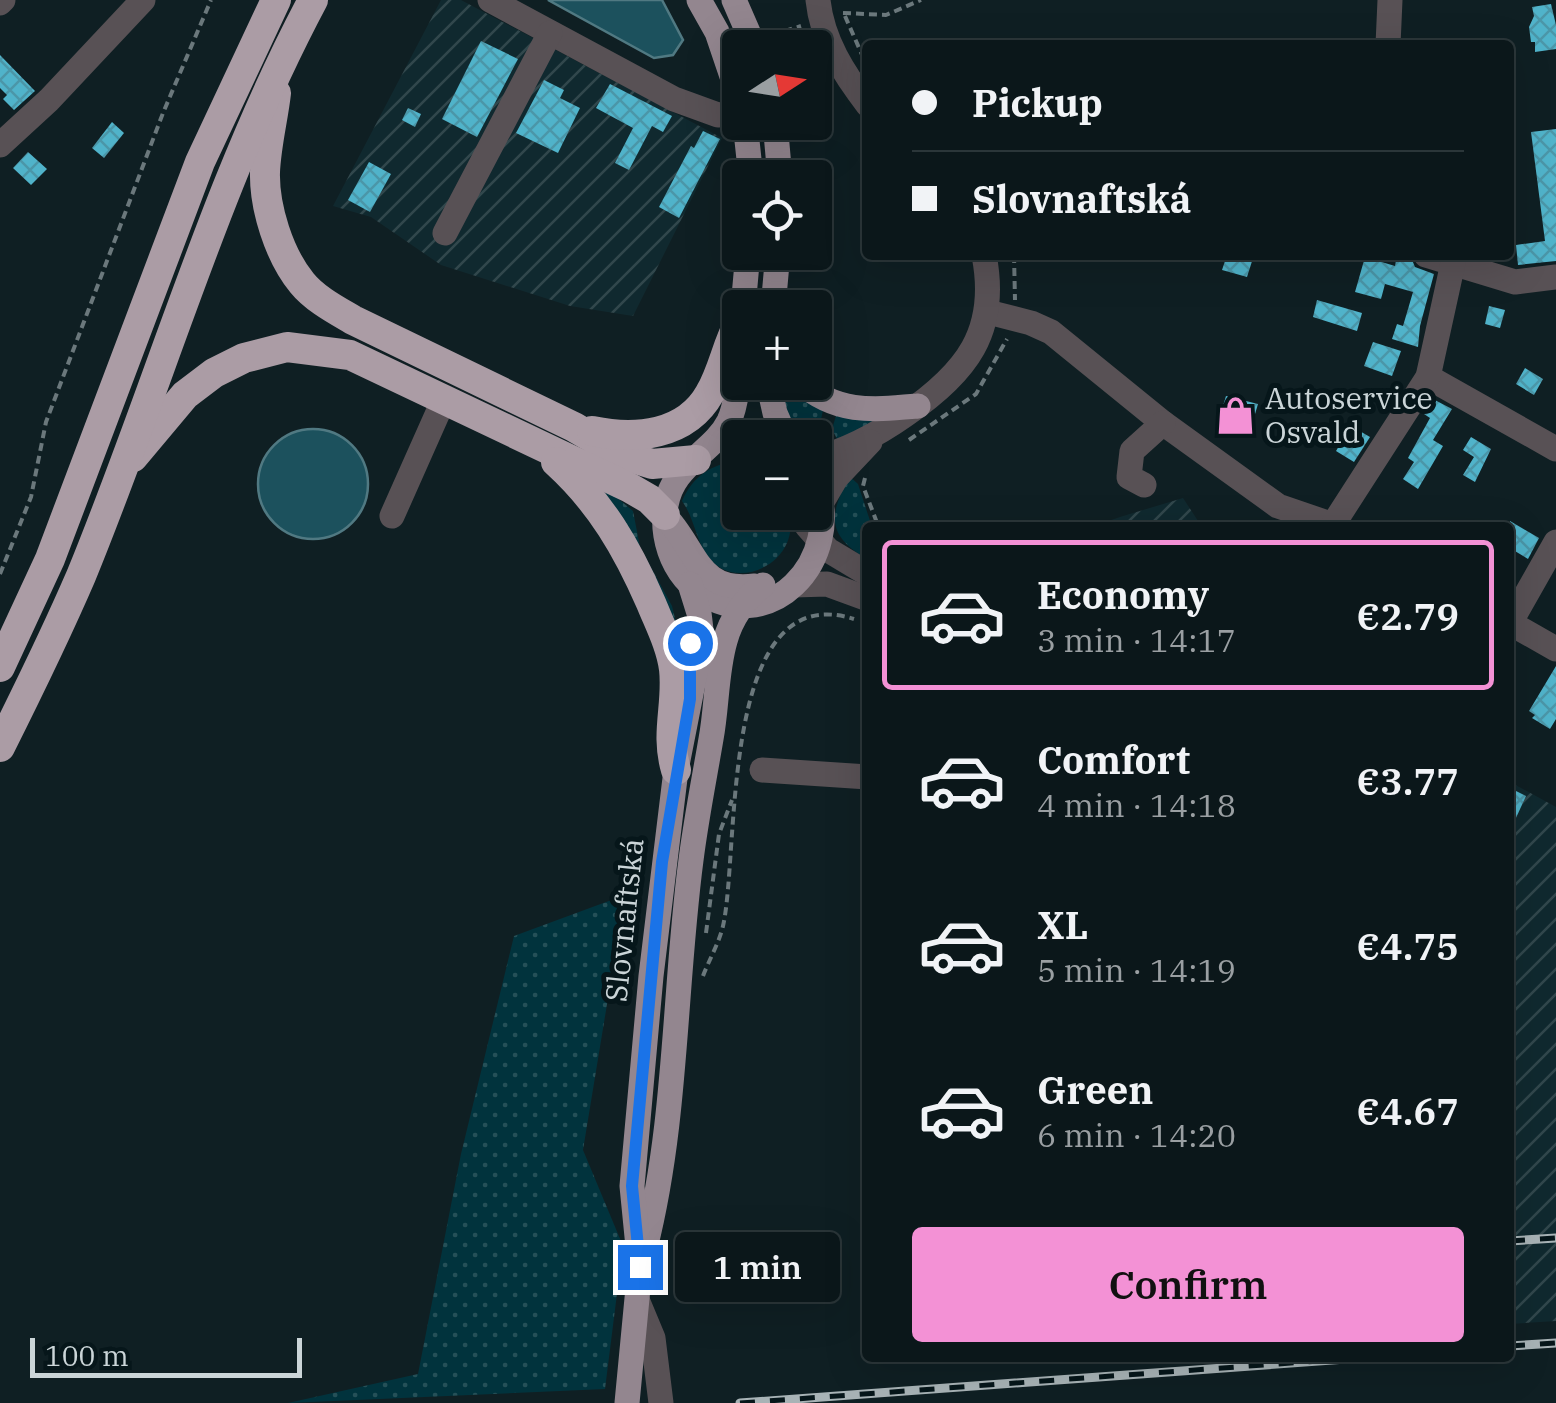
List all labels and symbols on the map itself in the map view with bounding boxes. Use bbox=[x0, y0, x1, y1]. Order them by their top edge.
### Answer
north arrow bbox=[722, 30, 832, 140]
place label: Autoservice Osvald bbox=[1265, 378, 1433, 451]
shop icon: Autoservice Osvald bbox=[1214, 395, 1256, 437]
route start bbox=[668, 621, 713, 666]
street label: Slovnaftská bbox=[596, 836, 651, 1003]
callout: 1 min bbox=[675, 1232, 840, 1302]
route end bbox=[618, 1245, 663, 1290]
scale bar bbox=[30, 1333, 302, 1378]

